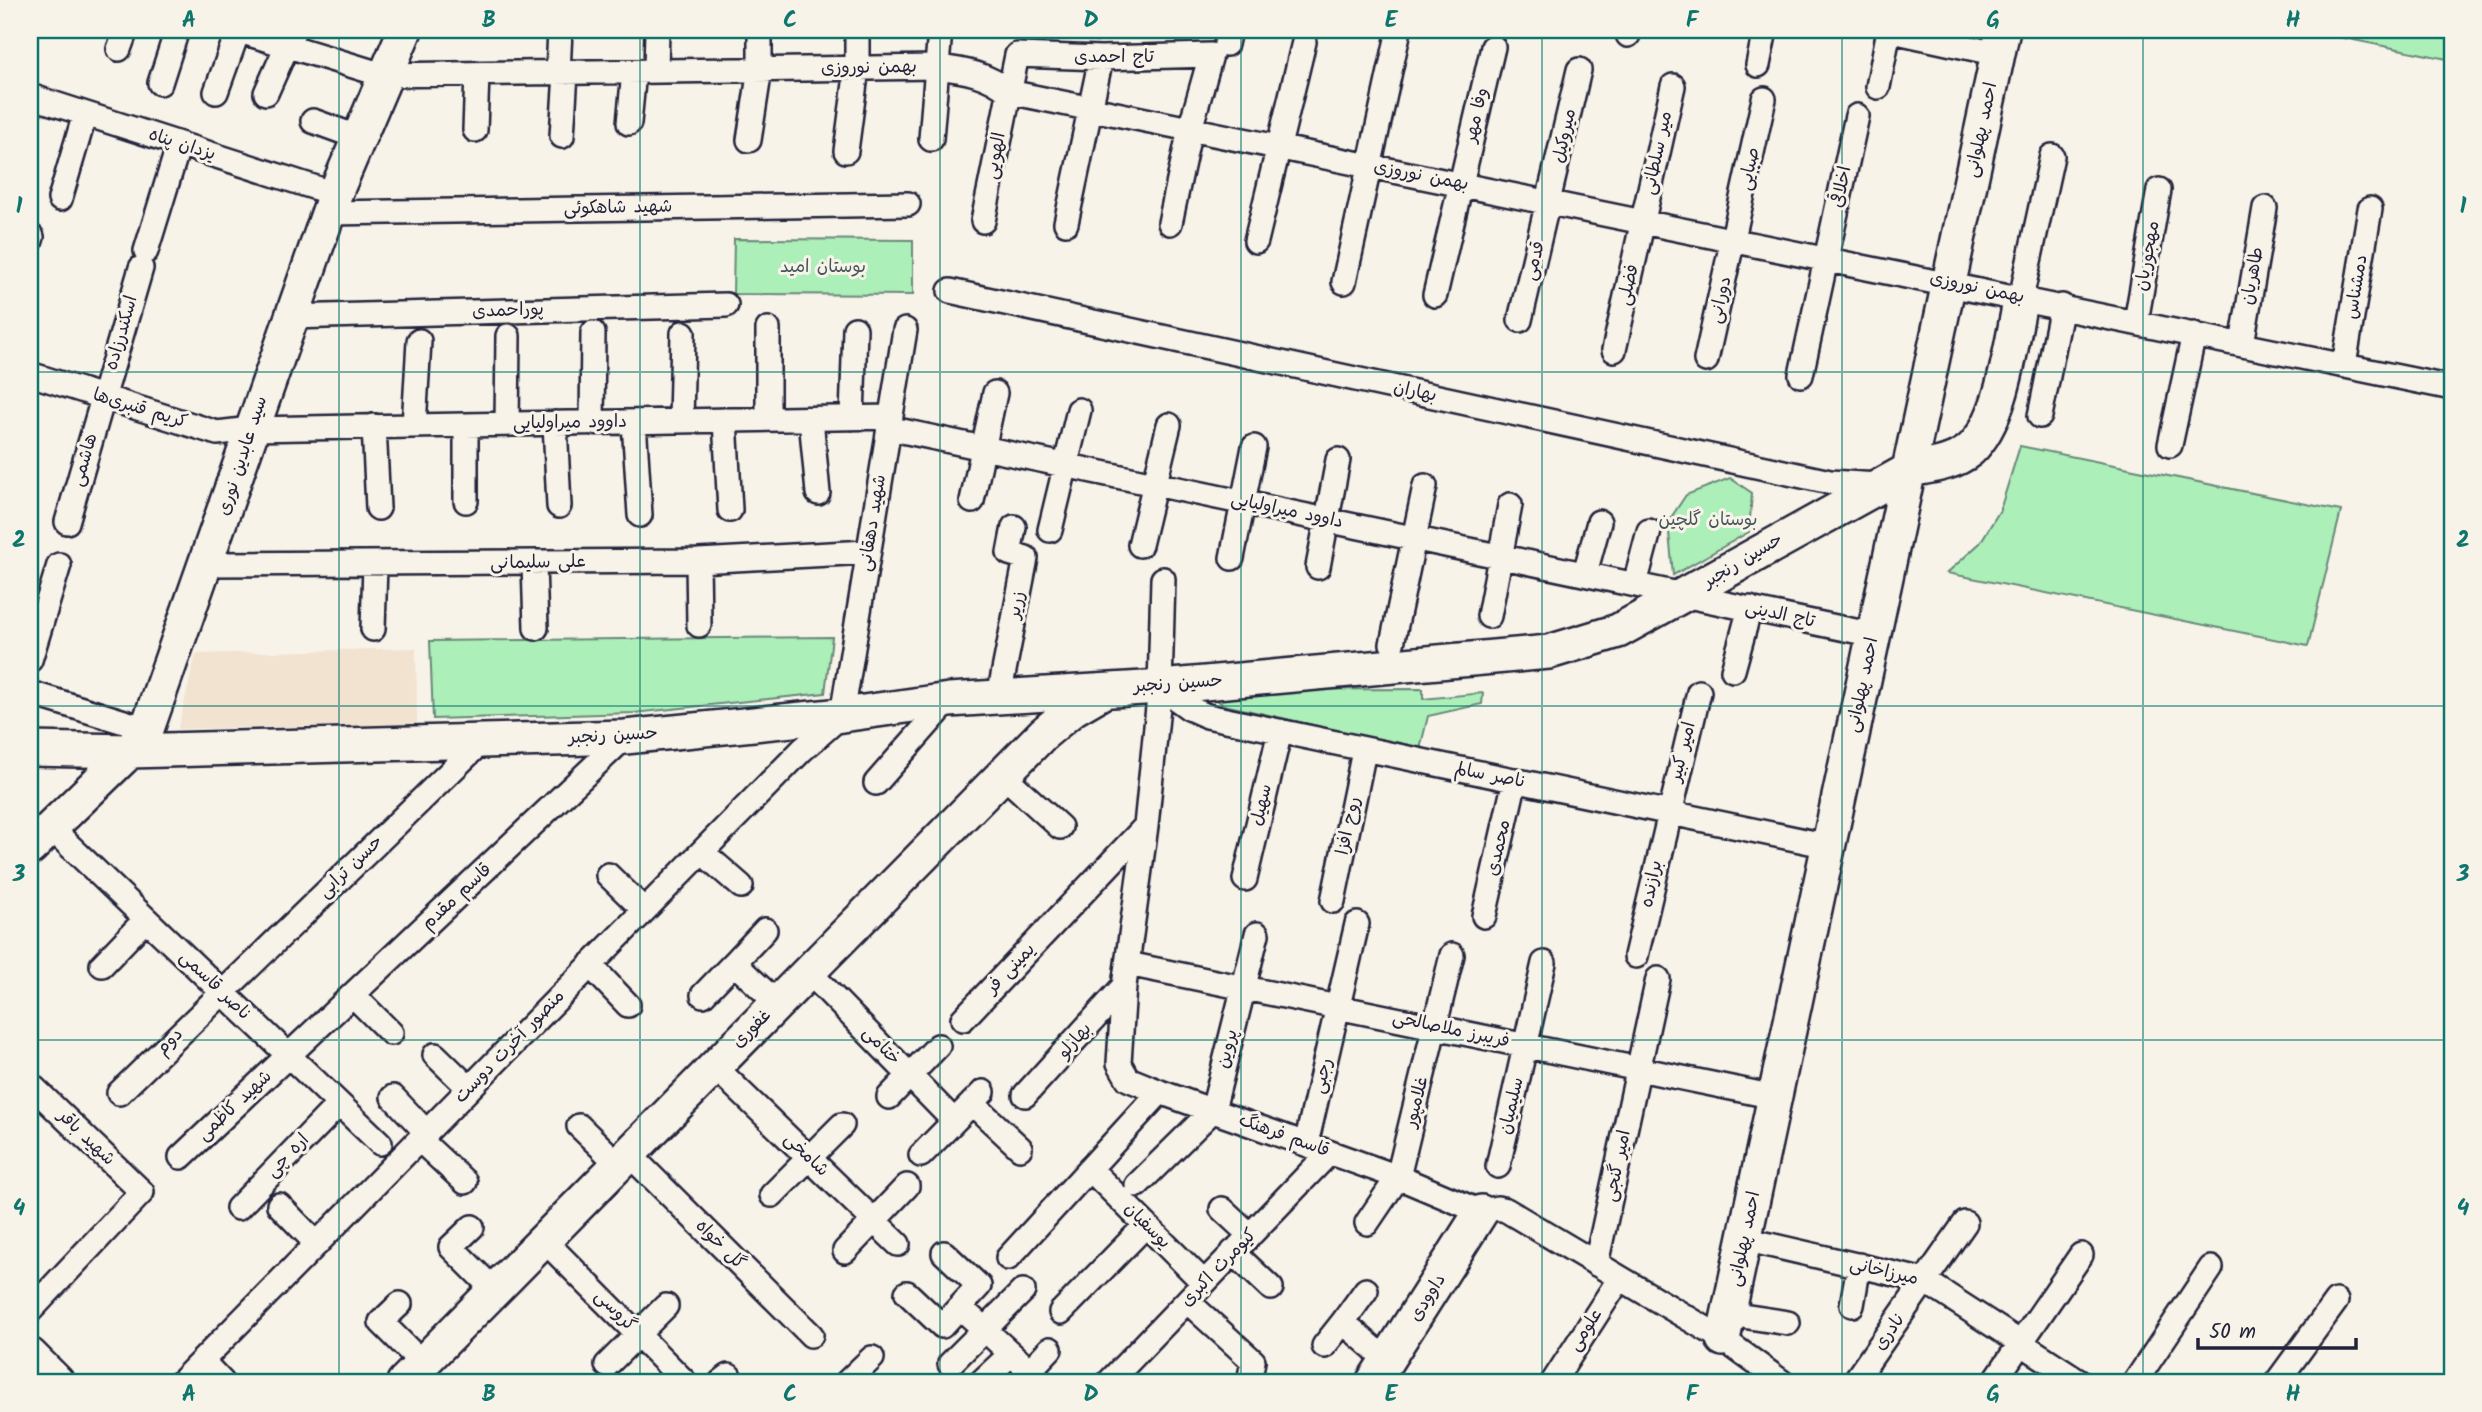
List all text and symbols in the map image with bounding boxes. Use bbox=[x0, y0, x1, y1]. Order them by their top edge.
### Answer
text: A bbox=[182, 3, 196, 39]
text: B bbox=[482, 3, 496, 39]
text: C bbox=[783, 3, 797, 39]
text: D bbox=[1083, 3, 1099, 39]
text: E bbox=[1385, 3, 1399, 39]
text: F bbox=[1686, 3, 1700, 39]
text: G bbox=[1986, 3, 2000, 39]
text: H bbox=[2286, 3, 2301, 39]
street label: تاج احمدی bbox=[1074, 43, 1155, 72]
street label: بهمن نوروزی bbox=[821, 53, 917, 83]
street label: احمد پهلوانی bbox=[1958, 80, 2006, 180]
street label: وفا مهر bbox=[1456, 85, 1497, 147]
street label: میروکیل bbox=[1545, 106, 1585, 166]
street label: میر سلطانی bbox=[1635, 109, 1681, 197]
street label: یزدان پناه bbox=[145, 121, 219, 169]
street label: الهویی bbox=[977, 130, 1015, 182]
street label: صبایی bbox=[1731, 145, 1769, 193]
street label: بهمن نوروزی bbox=[1371, 153, 1471, 199]
street label: اخلاقی bbox=[1823, 164, 1861, 210]
text: 1 bbox=[16, 189, 23, 225]
text: 1 bbox=[2460, 189, 2467, 225]
street label: شهید شاهکوئی bbox=[563, 193, 673, 223]
street label: مهجوریان bbox=[2128, 219, 2168, 293]
street label: قدمی bbox=[1516, 238, 1554, 284]
street label: طاهریان bbox=[2234, 245, 2272, 307]
park label: بوستان امید bbox=[780, 253, 866, 282]
street label: دمشناس bbox=[2338, 253, 2376, 321]
street label: فضلی bbox=[1610, 261, 1648, 309]
street label: بهمن نوروزی bbox=[1927, 264, 2027, 312]
street label: دورانی bbox=[1702, 274, 1740, 326]
street label: اسکندرزاده bbox=[98, 292, 146, 374]
street label: پوراحمدی bbox=[472, 295, 544, 327]
street label: بهاران bbox=[1391, 373, 1439, 411]
street label: کریم قنبری‌ها bbox=[89, 381, 191, 437]
street label: سید عابدین نوری bbox=[210, 392, 276, 520]
street label: داوود میراولیایی bbox=[513, 408, 627, 438]
street label: هاشمی bbox=[64, 430, 106, 490]
street label: شهید دهقانی bbox=[851, 472, 895, 574]
street label: داوود میراولیایی bbox=[1228, 485, 1346, 537]
park label: بوستان گلچین bbox=[1658, 506, 1758, 535]
text: 2 bbox=[12, 523, 26, 559]
text: 2 bbox=[2456, 523, 2470, 559]
street label: حسین رنجبر bbox=[1695, 526, 1789, 598]
street label: علی سلیمانی bbox=[490, 548, 586, 578]
street label: زریر bbox=[1000, 589, 1034, 623]
street label: تاج الدینی bbox=[1742, 593, 1818, 637]
street label: احمد پهلوانی bbox=[1839, 635, 1887, 735]
street label: حسین رنجبر bbox=[1130, 666, 1224, 702]
street label: حسین رنجبر bbox=[566, 719, 658, 753]
street label: امیر کبیر bbox=[1661, 719, 1704, 787]
street label: ناصر سالم bbox=[1452, 755, 1528, 797]
street label: سهیل bbox=[1243, 781, 1281, 829]
street label: روح افزا bbox=[1329, 794, 1369, 858]
street label: محمدی bbox=[1478, 817, 1520, 879]
street label: حسن ترابی bbox=[312, 828, 390, 906]
street label: قاسم مقدم bbox=[415, 856, 499, 938]
text: 3 bbox=[12, 857, 26, 893]
text: 3 bbox=[2456, 857, 2470, 893]
street label: برازنده bbox=[1633, 858, 1671, 910]
street label: یمینی فر bbox=[978, 937, 1043, 1003]
street label: ناصر قاسمی bbox=[172, 944, 258, 1028]
street label: منصور آخرت دوست bbox=[448, 983, 572, 1111]
street label: غفوری bbox=[725, 1002, 779, 1056]
street label: فریبرز ملاصالحی bbox=[1390, 1003, 1512, 1057]
street label: بهارلو bbox=[1050, 1016, 1099, 1067]
street label: ختامی bbox=[855, 1020, 907, 1072]
street label: دوم bbox=[149, 1021, 191, 1063]
street label: پروین bbox=[1209, 1026, 1247, 1072]
street label: رجبی bbox=[1305, 1055, 1341, 1097]
street label: شهید کاظمی bbox=[191, 1063, 279, 1149]
street label: غلامپور bbox=[1396, 1073, 1437, 1133]
street label: سلیمیان bbox=[1491, 1074, 1533, 1138]
street label: شهید باقر bbox=[49, 1101, 122, 1173]
street label: قاسم فرهنگ bbox=[1234, 1106, 1334, 1166]
street label: شامخی bbox=[777, 1126, 835, 1184]
street label: اره چی bbox=[259, 1127, 317, 1185]
street label: امیر گنجی bbox=[1596, 1128, 1640, 1204]
street label: احمد پهلوانی bbox=[1721, 1189, 1769, 1289]
text: 4 bbox=[13, 1191, 26, 1227]
text: 4 bbox=[2457, 1191, 2470, 1227]
street label: یوسفیان bbox=[1117, 1196, 1177, 1256]
street label: گل خواه bbox=[688, 1213, 752, 1277]
street label: کیومرث اکبری bbox=[1174, 1222, 1264, 1314]
street label: میرزاخانی bbox=[1847, 1250, 1921, 1294]
street label: داوودی bbox=[1402, 1268, 1454, 1328]
street label: گروسی bbox=[587, 1283, 643, 1339]
street label: علومی bbox=[1561, 1303, 1611, 1357]
street label: نادری bbox=[1866, 1307, 1914, 1357]
scale bar bbox=[2198, 1307, 2356, 1351]
text: 50 m bbox=[2209, 1316, 2256, 1349]
text: A bbox=[182, 1377, 196, 1412]
text: B bbox=[482, 1377, 496, 1412]
text: C bbox=[783, 1377, 797, 1412]
text: D bbox=[1083, 1377, 1099, 1412]
text: E bbox=[1385, 1377, 1399, 1412]
text: F bbox=[1686, 1377, 1700, 1412]
text: G bbox=[1986, 1377, 2000, 1412]
text: H bbox=[2286, 1377, 2301, 1412]

